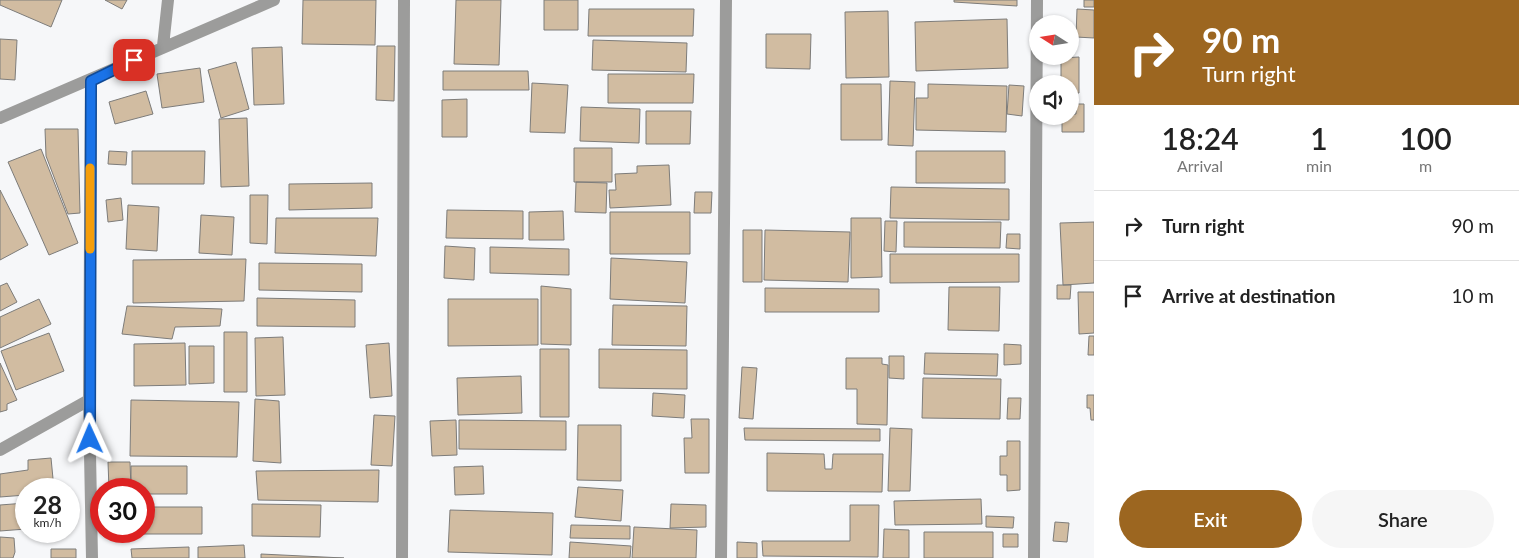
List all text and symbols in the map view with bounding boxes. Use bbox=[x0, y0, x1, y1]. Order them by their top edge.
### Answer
north arrow bbox=[1029, 15, 1079, 65]
map controls bbox=[1029, 15, 1079, 125]
text: 90 m bbox=[1202, 18, 1280, 60]
icon: right bbox=[1119, 20, 1184, 85]
pin bbox=[113, 39, 155, 81]
icon: arrive bbox=[120, 46, 148, 74]
text: Turn right bbox=[1202, 60, 1296, 87]
button: sound bbox=[1029, 75, 1079, 125]
text: 18:24 bbox=[1161, 120, 1239, 156]
text: 1 bbox=[1310, 120, 1328, 156]
text: 100 bbox=[1399, 120, 1452, 156]
text: Arrival bbox=[1177, 156, 1223, 175]
text: min bbox=[1306, 156, 1332, 175]
text: m bbox=[1419, 156, 1432, 175]
icon: right bbox=[1119, 212, 1147, 240]
text: Turn right bbox=[1162, 214, 1244, 237]
text: 90 m bbox=[1451, 214, 1494, 237]
icon: arrive bbox=[1119, 282, 1147, 310]
text: Arrive at destination bbox=[1162, 284, 1335, 307]
text: 10 m bbox=[1451, 284, 1494, 307]
position arrow bbox=[63, 412, 115, 464]
speed limit sign: 30 bbox=[90, 478, 155, 543]
text: 28 bbox=[33, 489, 62, 519]
button: Exit bbox=[1119, 490, 1302, 548]
button: Share bbox=[1312, 490, 1494, 548]
text: km/h bbox=[33, 515, 62, 530]

